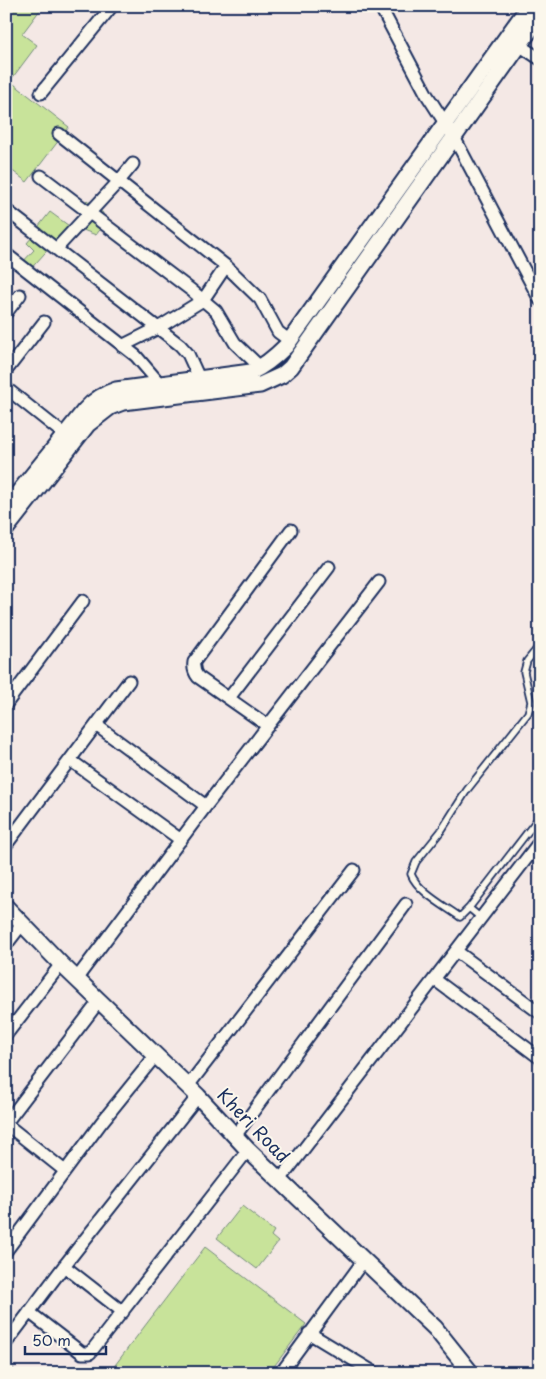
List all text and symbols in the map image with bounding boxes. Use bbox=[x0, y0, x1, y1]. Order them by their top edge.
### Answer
street label: Kheri Road bbox=[211, 1081, 297, 1168]
scale bar bbox=[25, 1324, 106, 1356]
text: 50 m bbox=[32, 1328, 71, 1351]

